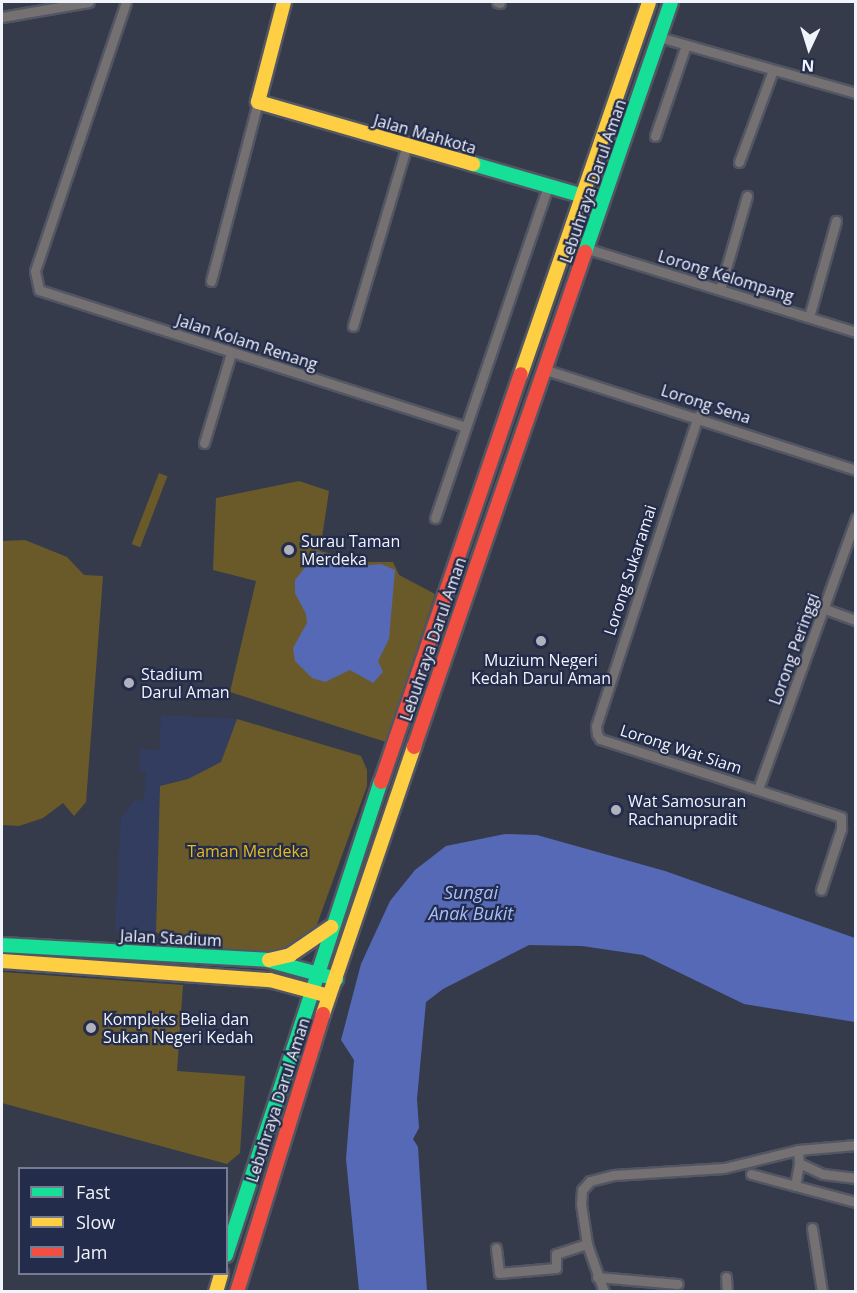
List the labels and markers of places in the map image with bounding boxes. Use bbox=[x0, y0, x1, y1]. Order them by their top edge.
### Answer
place label: Surau Taman Merdeka bbox=[301, 531, 400, 569]
marker: Surau Taman Merdeka bbox=[282, 543, 296, 557]
marker: Muzium Negeri Kedah Darul Aman bbox=[534, 634, 548, 648]
place label: Muzium Negeri Kedah Darul Aman bbox=[471, 650, 611, 688]
place label: Stadium Darul Aman bbox=[141, 664, 230, 702]
marker: Stadium Darul Aman bbox=[122, 676, 136, 690]
place label: Wat Samosuran Rachanupradit bbox=[628, 791, 746, 829]
marker: Wat Samosuran Rachanupradit bbox=[609, 803, 623, 817]
place label: Kompleks Belia dan Sukan Negeri Kedah bbox=[103, 1009, 254, 1047]
marker: Kompleks Belia dan Sukan Negeri Kedah bbox=[84, 1021, 98, 1035]

